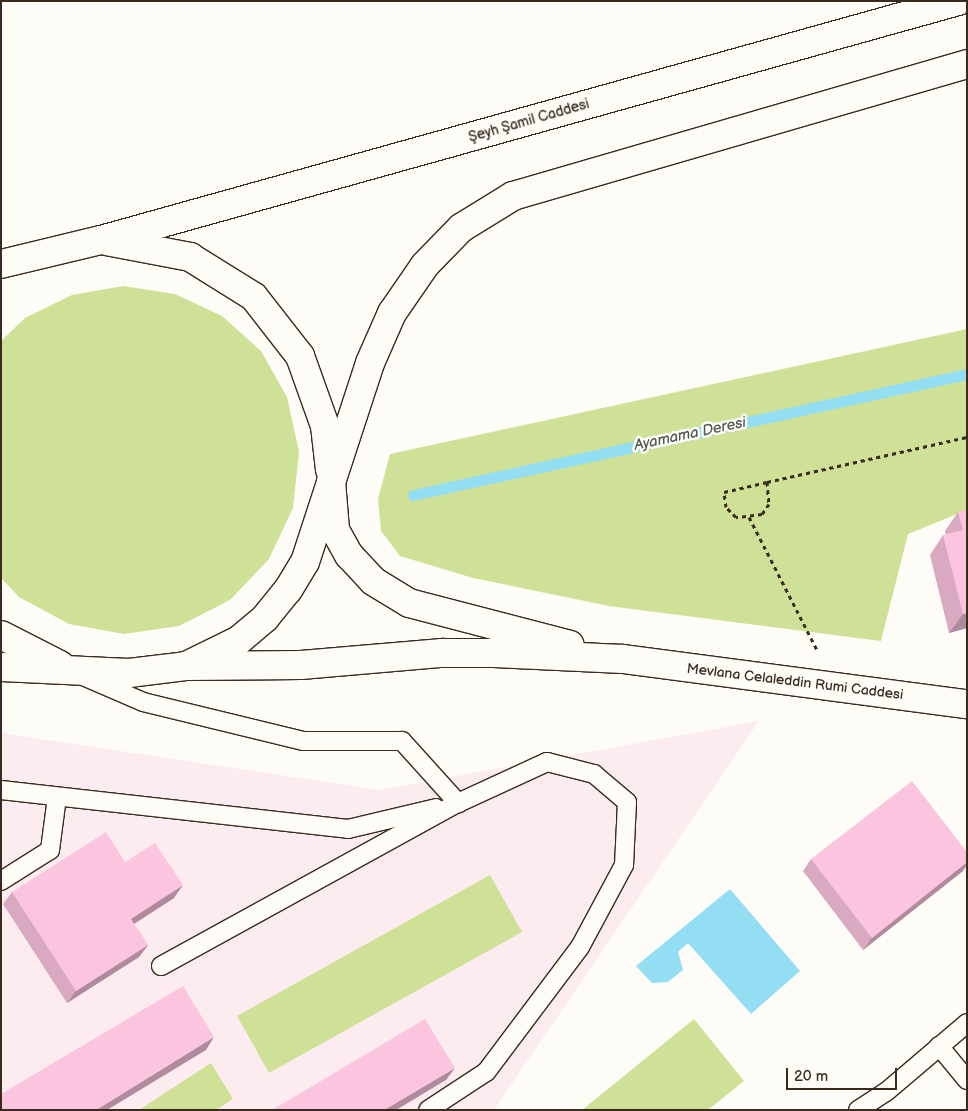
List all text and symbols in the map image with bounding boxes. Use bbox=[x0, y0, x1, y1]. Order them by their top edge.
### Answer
street label: Şeyh Şamil Caddesi bbox=[467, 96, 591, 146]
water label: Ayamama Deresi bbox=[633, 413, 747, 455]
street label: Mevlana Celaleddin Rumi Caddesi bbox=[686, 660, 904, 704]
scale bar bbox=[788, 1058, 899, 1090]
text: 20 m bbox=[794, 1067, 828, 1086]

